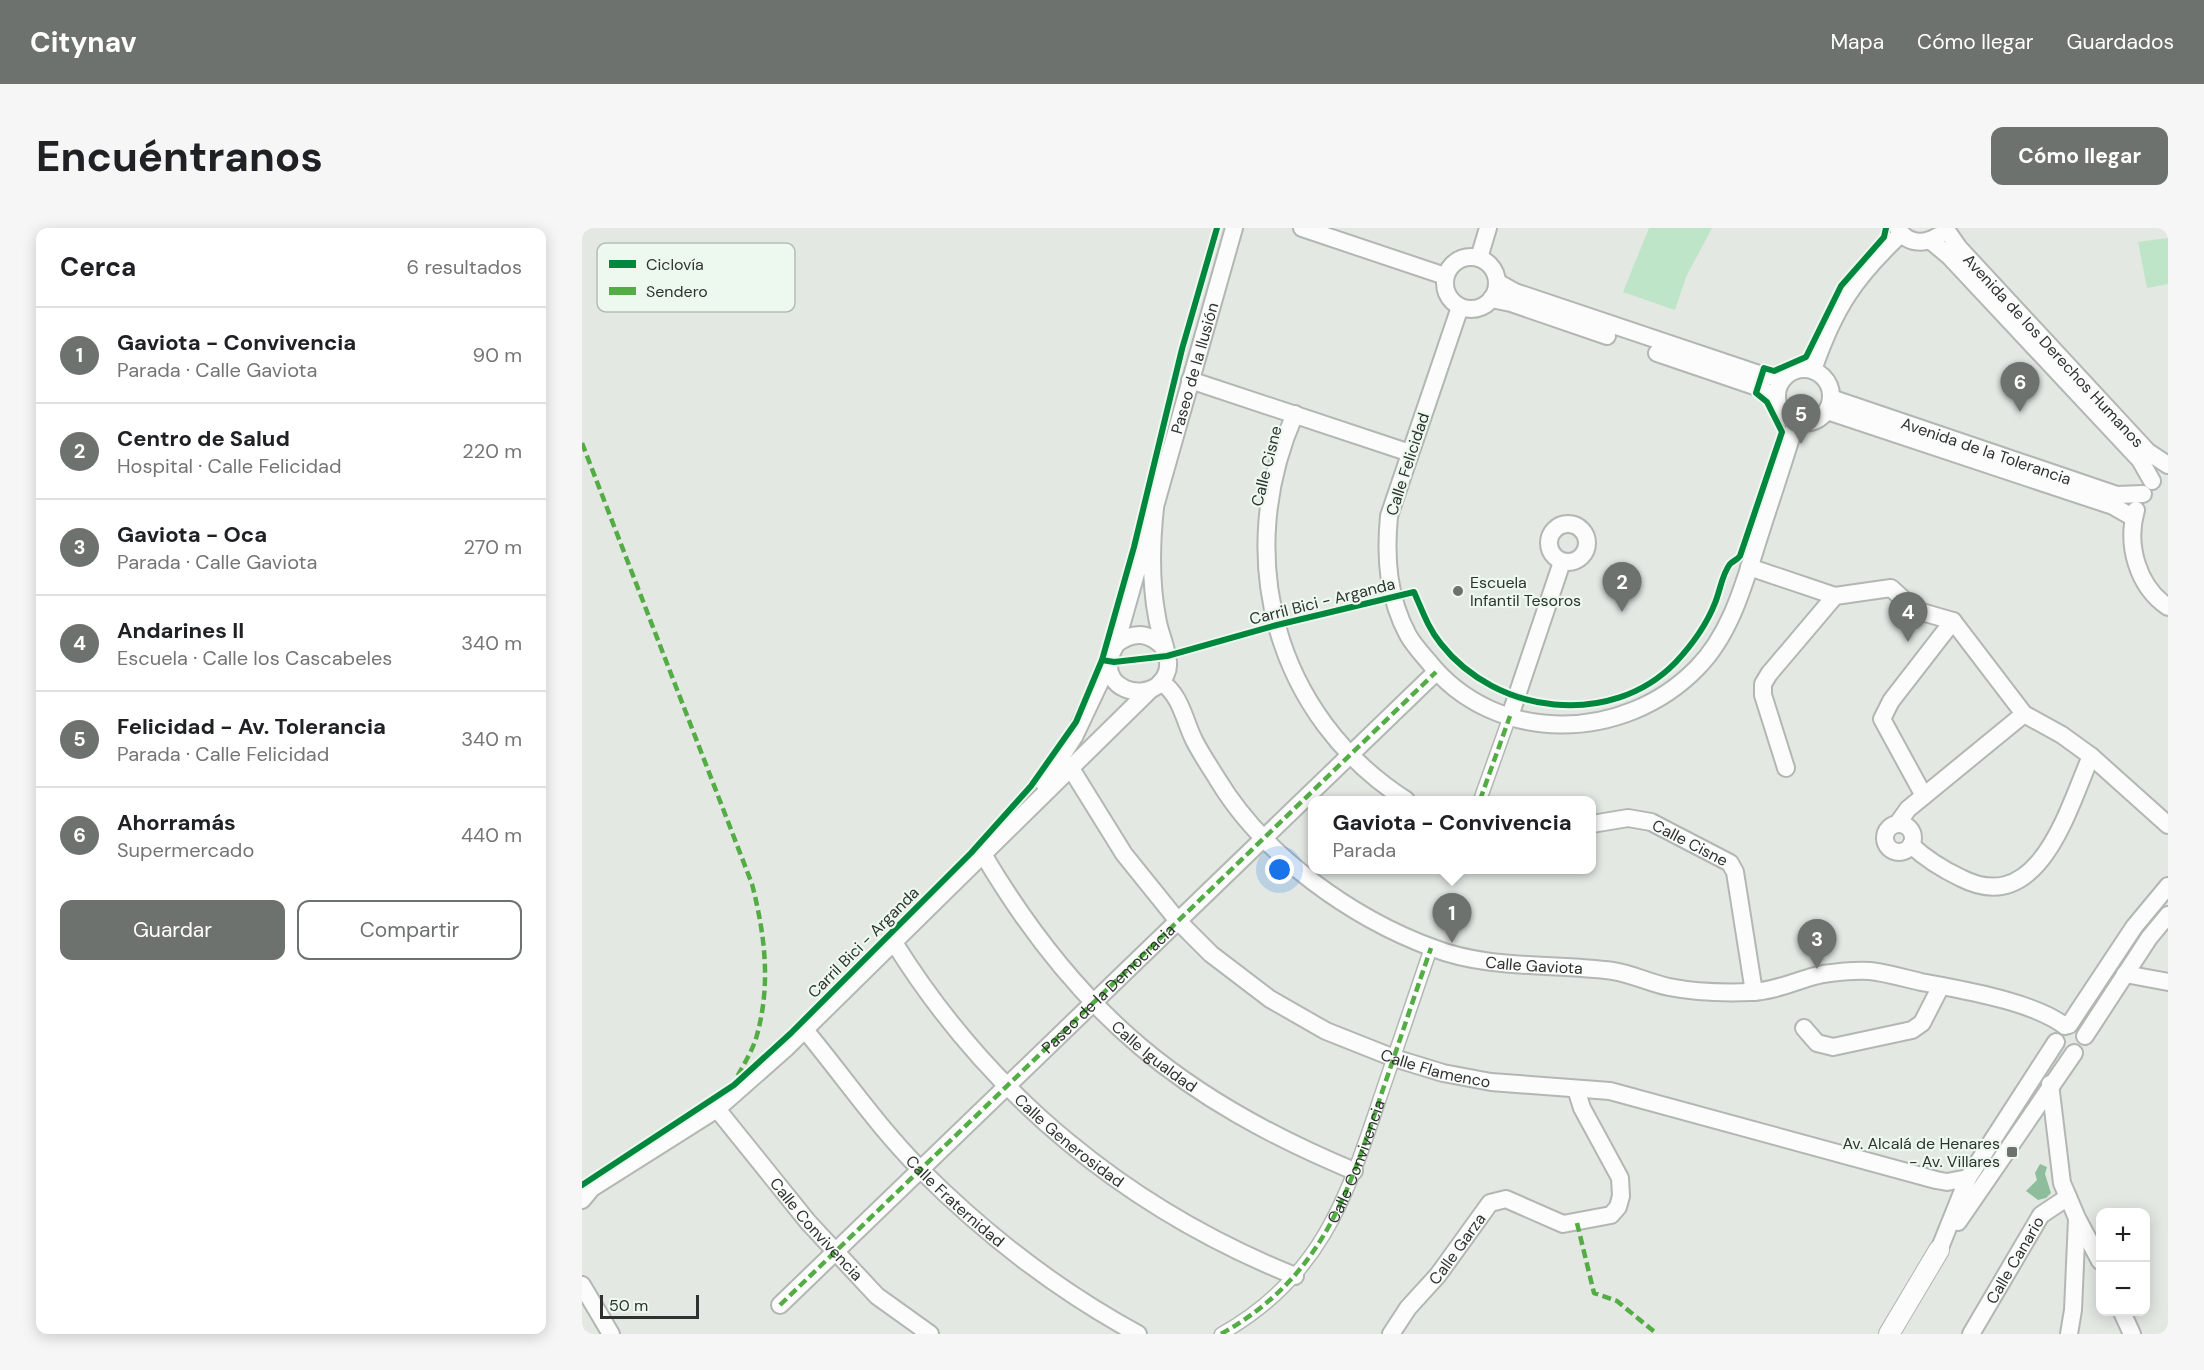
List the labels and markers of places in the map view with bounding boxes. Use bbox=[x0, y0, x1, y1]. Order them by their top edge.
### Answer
pin: 6 bbox=[2000, 362, 2040, 412]
pin: 5 bbox=[1782, 394, 1820, 444]
pin: 2 bbox=[1602, 562, 1642, 612]
place label: Escuela Infantil Tesoros bbox=[1470, 572, 1581, 611]
marker: Escuela Infantil Tesoros bbox=[1451, 584, 1465, 598]
pin: 4 bbox=[1888, 592, 1928, 642]
pin: 1 bbox=[1432, 894, 1472, 943]
pin: 3 bbox=[1798, 920, 1836, 969]
place label: Av. Alcalá de Henares - Av. Villares bbox=[1842, 1133, 2000, 1172]
marker: Av. Alcalá de Henares - Av. Villares bbox=[2005, 1145, 2019, 1159]

